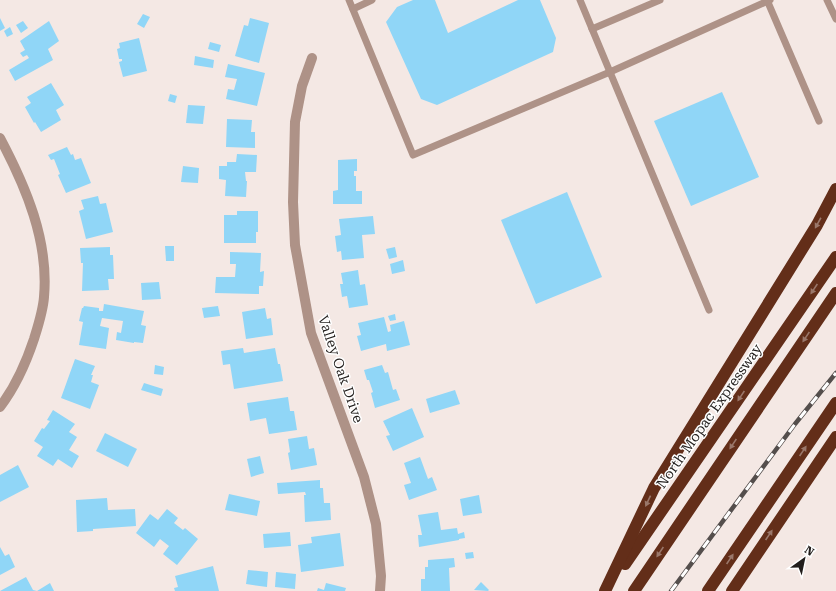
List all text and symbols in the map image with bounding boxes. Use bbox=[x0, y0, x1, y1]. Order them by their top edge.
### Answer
one-way arrow bbox=[814, 217, 821, 229]
one-way arrow bbox=[810, 284, 818, 294]
street label: Valley Oak Drive bbox=[315, 313, 367, 425]
one-way arrow bbox=[802, 332, 810, 342]
street label: North Mopac Expressway bbox=[653, 340, 765, 491]
one-way arrow bbox=[737, 391, 745, 401]
one-way arrow bbox=[729, 439, 737, 450]
one-way arrow bbox=[799, 446, 807, 457]
one-way arrow bbox=[645, 496, 651, 507]
one-way arrow bbox=[765, 530, 773, 541]
north arrow bbox=[784, 539, 824, 579]
text: N bbox=[802, 543, 817, 559]
one-way arrow bbox=[656, 547, 664, 557]
one-way arrow bbox=[726, 554, 734, 564]

